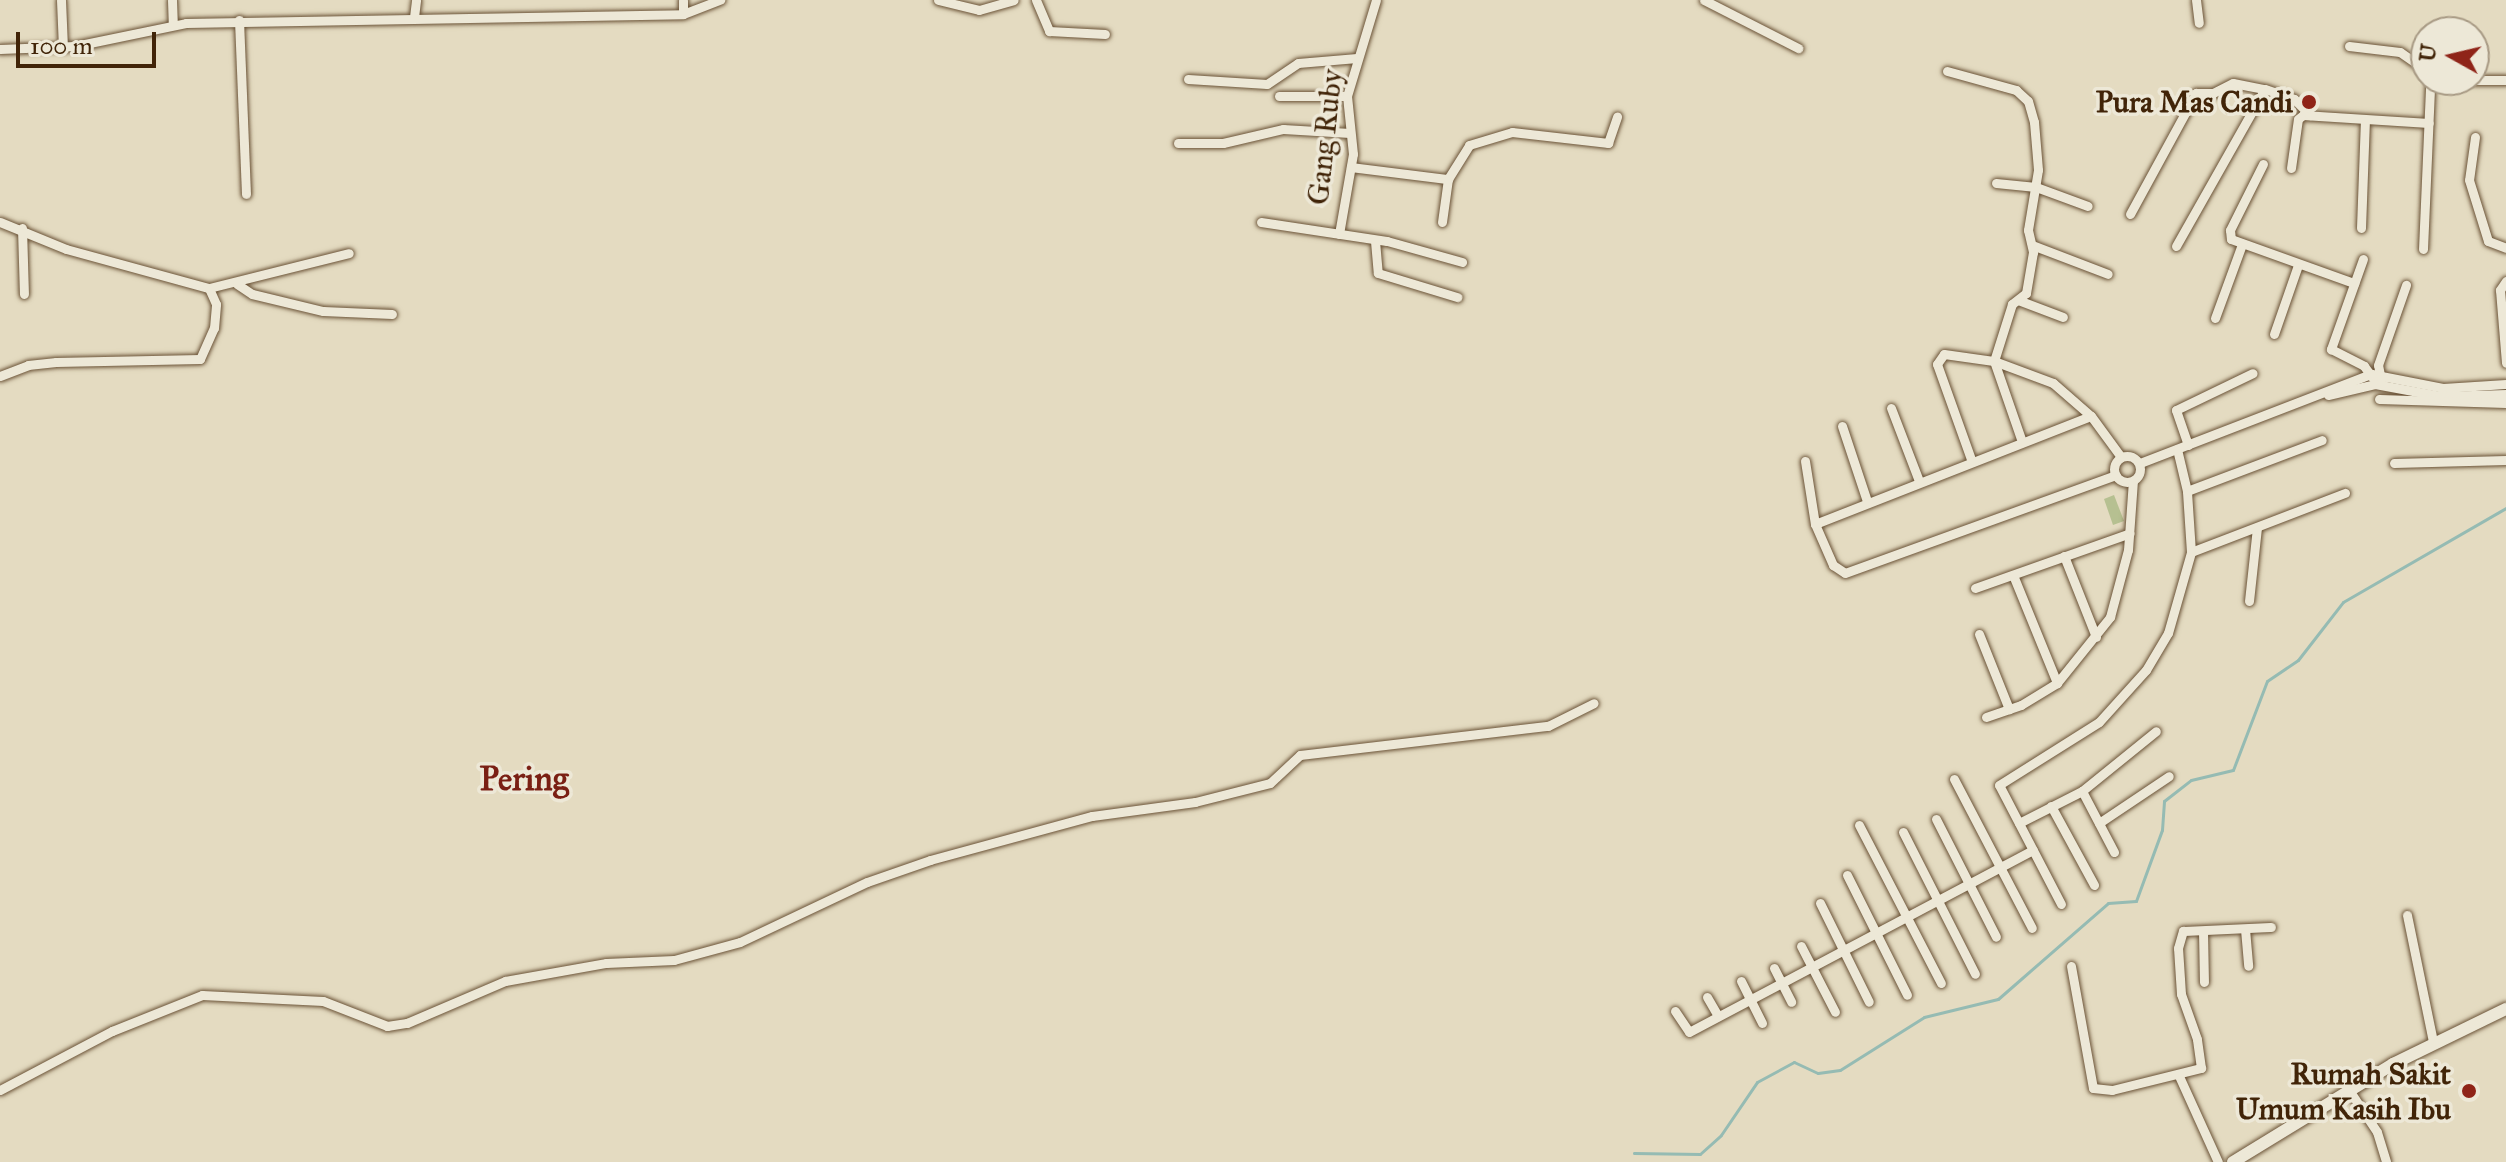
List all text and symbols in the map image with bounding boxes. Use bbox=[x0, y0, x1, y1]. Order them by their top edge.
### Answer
scale bar bbox=[20, 16, 160, 66]
north arrow bbox=[2410, 16, 2490, 96]
text: 100 m bbox=[30, 31, 93, 61]
text: U bbox=[2413, 42, 2442, 63]
street label: Gang Ruby bbox=[1300, 67, 1350, 207]
place label: Pura Mas Candi bbox=[2096, 84, 2293, 120]
marker: Pura Mas Candi bbox=[2300, 93, 2318, 111]
district label: Pering bbox=[479, 759, 569, 799]
place label: Rumah Sakit Umum Kasih Ibu bbox=[2236, 1056, 2451, 1126]
marker: Rumah Sakit Umum Kasih Ibu bbox=[2458, 1080, 2480, 1102]

